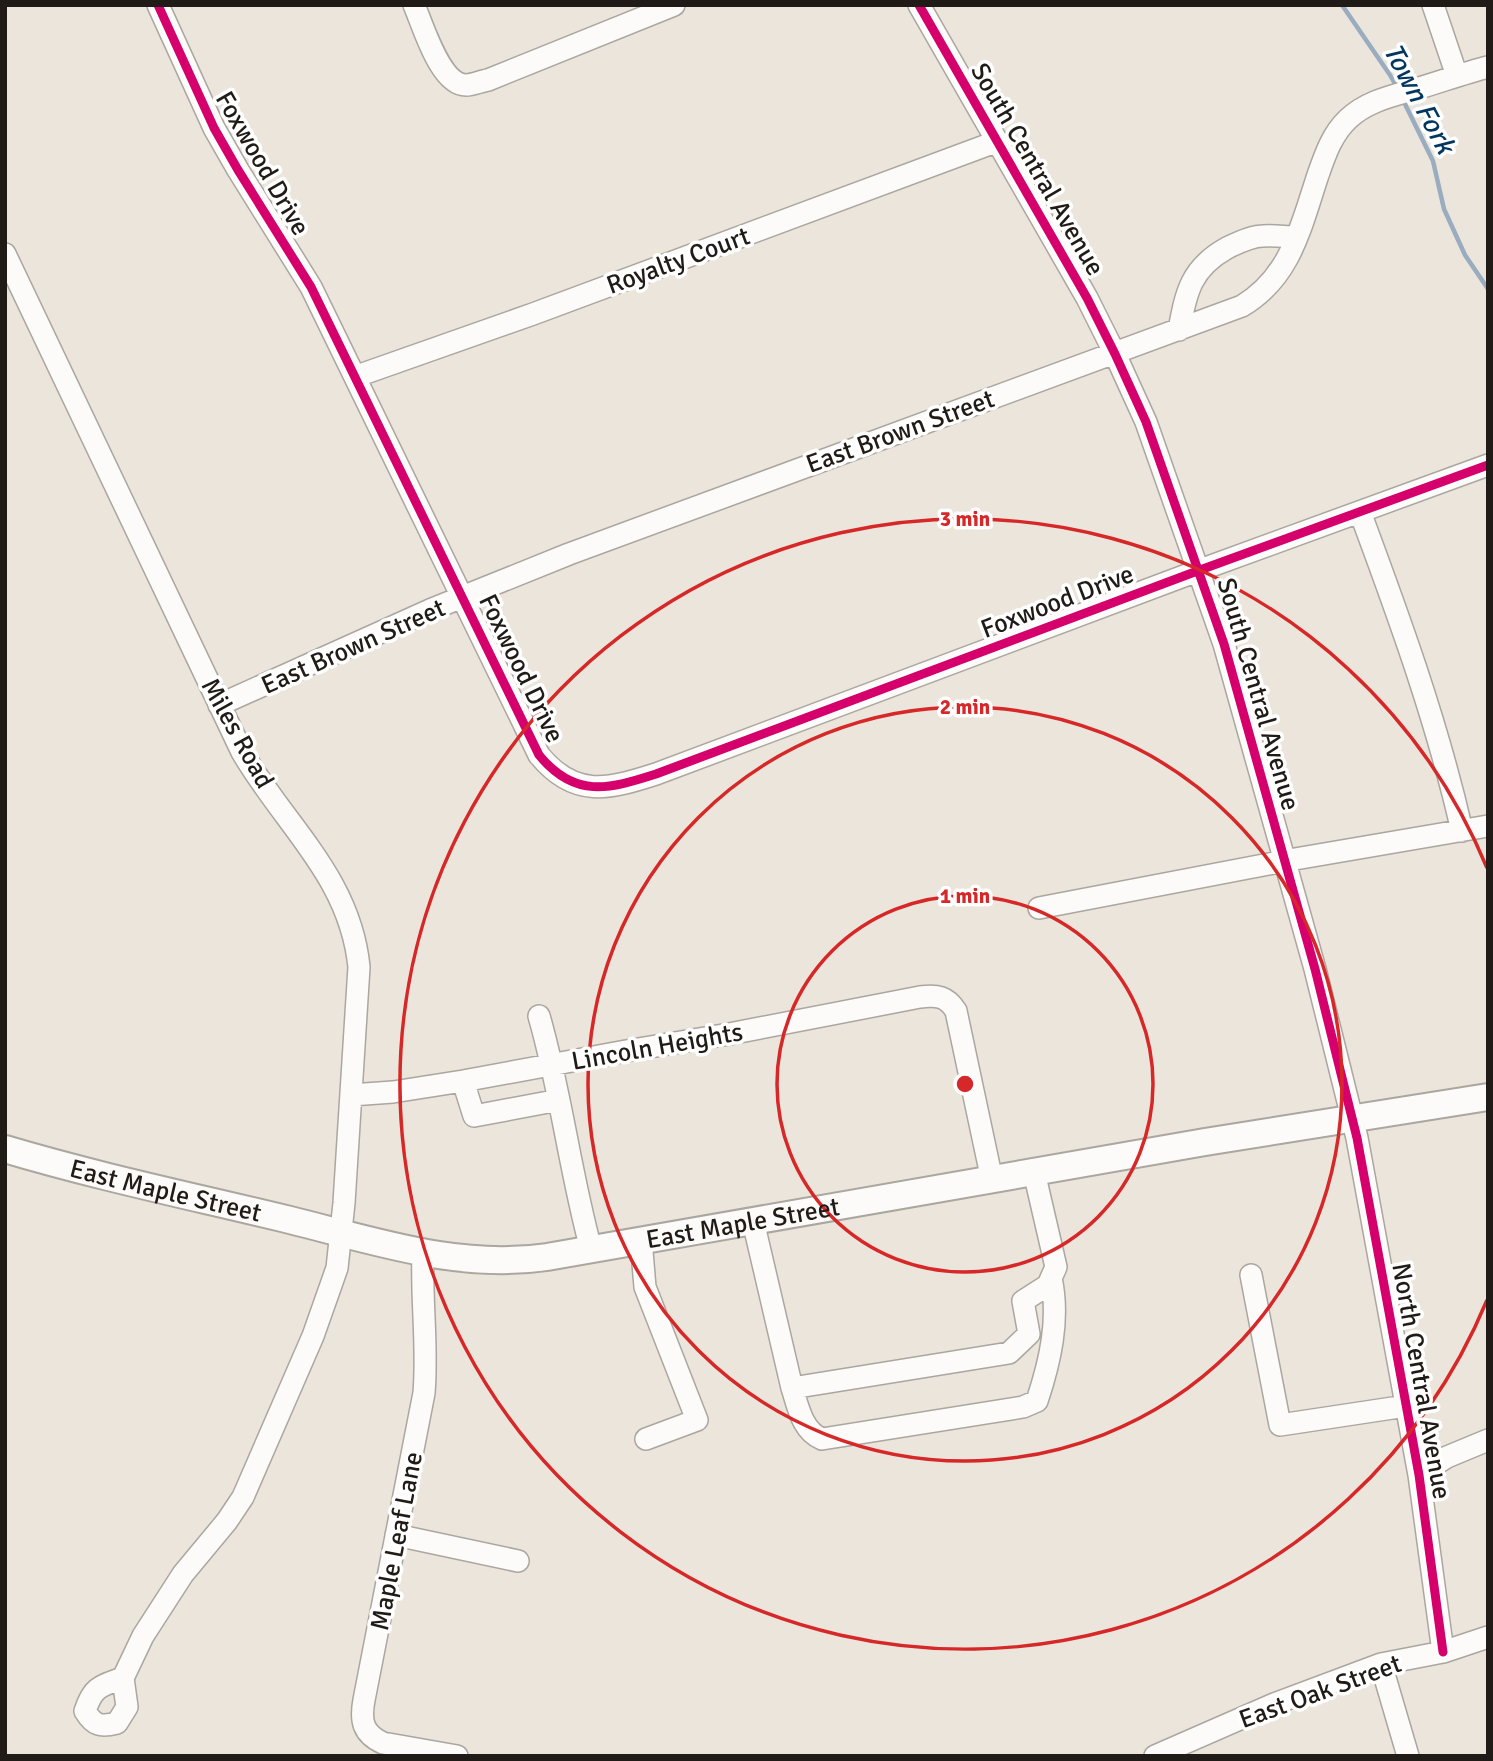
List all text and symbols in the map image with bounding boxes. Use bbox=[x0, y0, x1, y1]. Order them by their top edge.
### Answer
water label: Town Fork bbox=[1376, 37, 1464, 162]
street label: South Central Avenue bbox=[963, 57, 1111, 282]
street label: Foxwood Drive bbox=[208, 86, 316, 241]
street label: Royalty Court bbox=[602, 220, 754, 302]
street label: East Brown Street bbox=[802, 383, 999, 481]
text: 3 min bbox=[940, 506, 990, 532]
street label: Foxwood Drive bbox=[976, 558, 1138, 646]
street label: South Central Avenue bbox=[1210, 574, 1307, 814]
street label: Foxwood Drive bbox=[471, 589, 571, 748]
street label: East Brown Street bbox=[256, 592, 450, 702]
street label: Miles Road bbox=[194, 673, 280, 794]
text: 2 min bbox=[940, 694, 990, 720]
text: 1 min bbox=[940, 883, 990, 909]
street label: Lincoln Heights bbox=[569, 1016, 745, 1078]
centre of rings bbox=[953, 1072, 977, 1096]
street label: East Maple Street bbox=[66, 1153, 264, 1230]
street label: East Maple Street bbox=[644, 1191, 842, 1256]
street label: North Central Avenue bbox=[1384, 1261, 1458, 1502]
street label: Maple Leaf Lane bbox=[364, 1449, 430, 1633]
street label: East Oak Street bbox=[1235, 1648, 1406, 1736]

